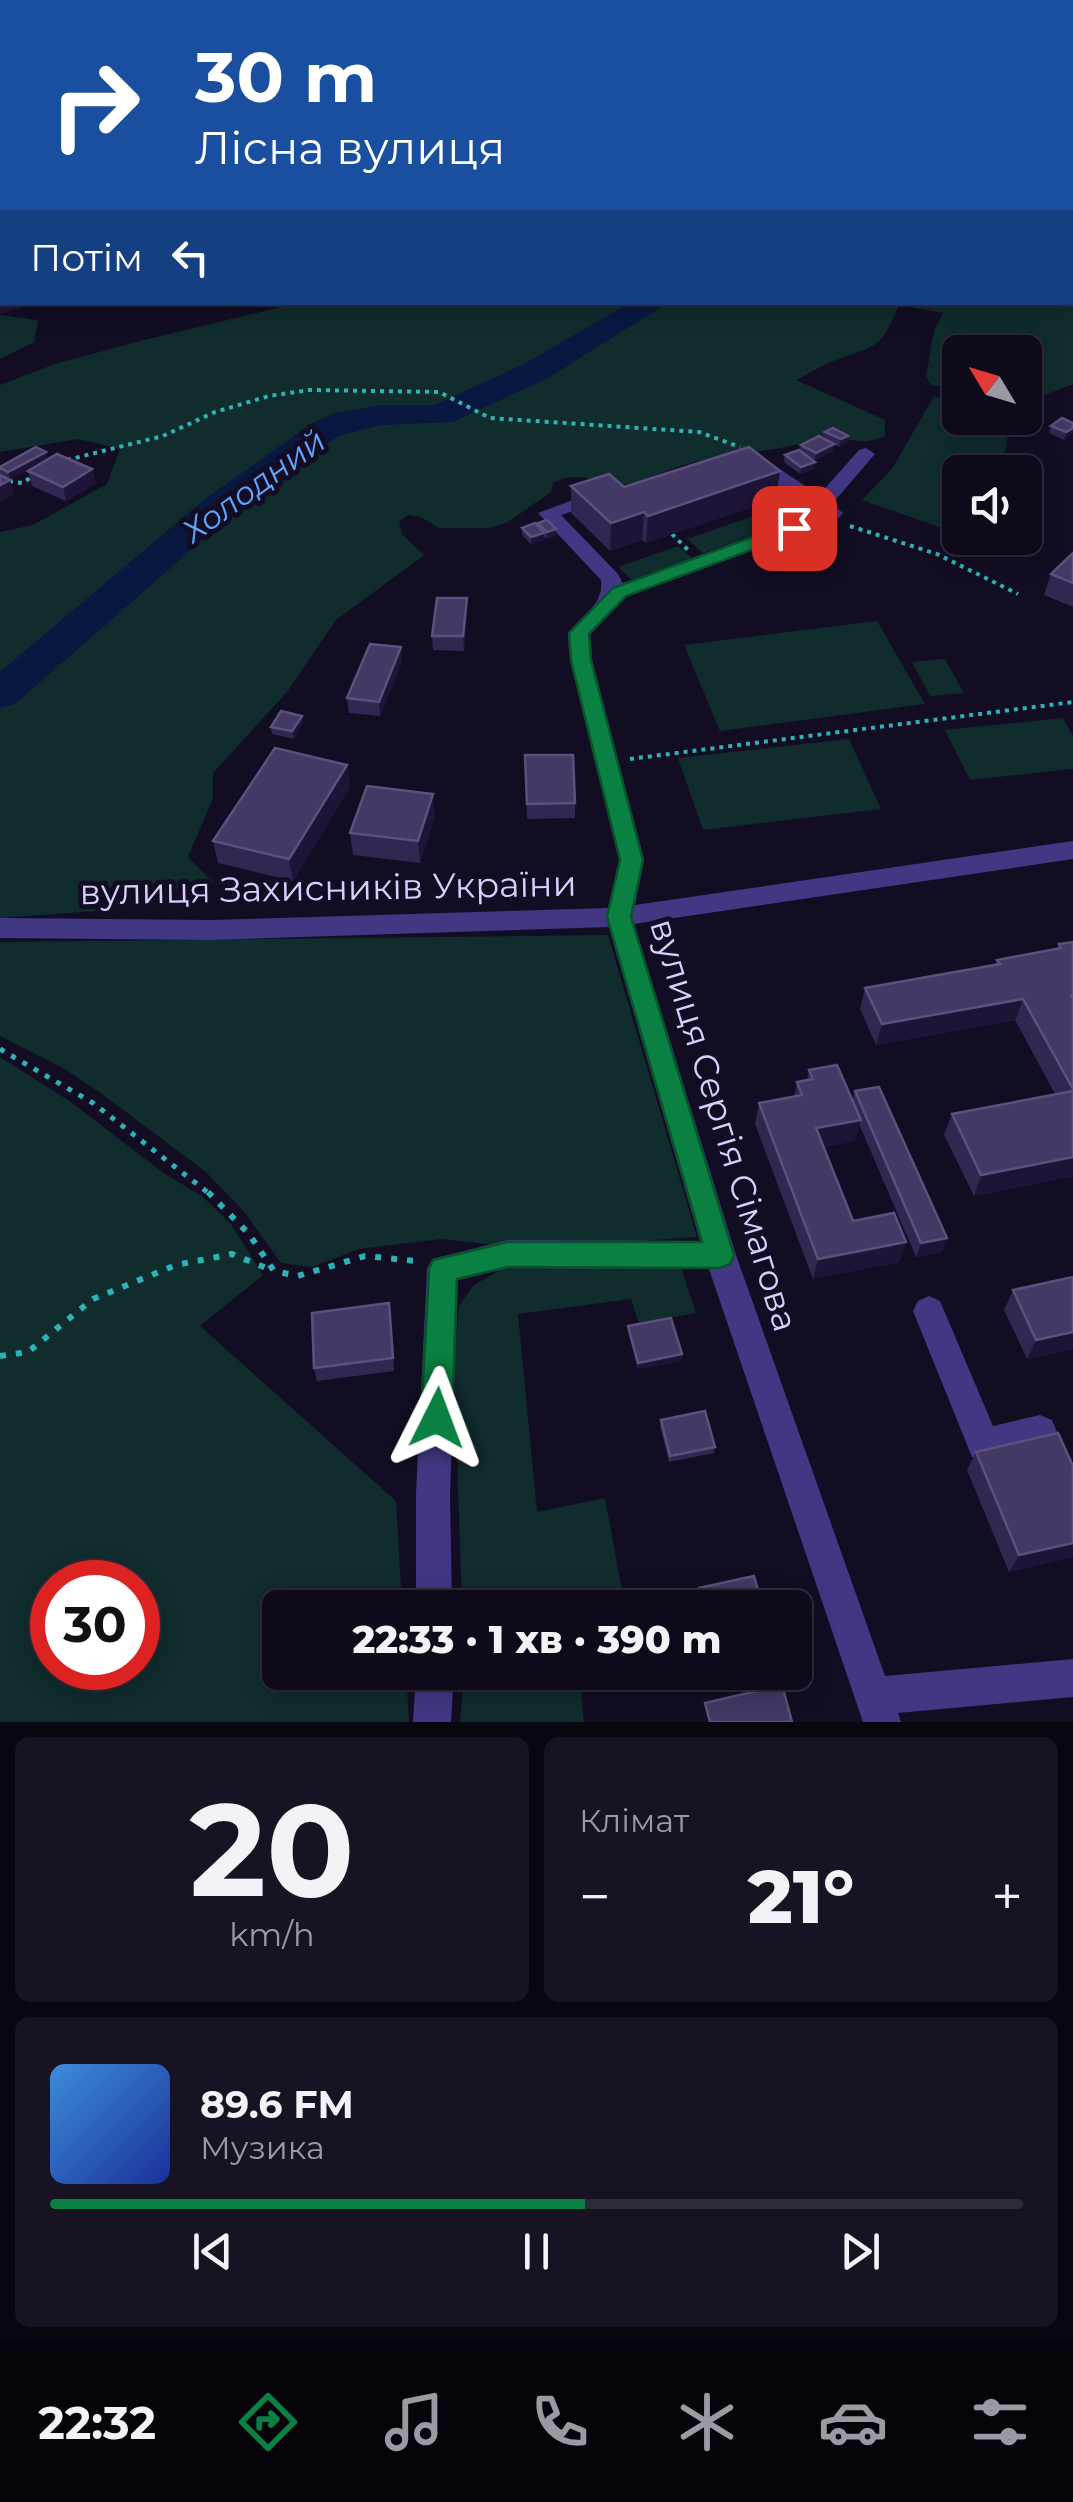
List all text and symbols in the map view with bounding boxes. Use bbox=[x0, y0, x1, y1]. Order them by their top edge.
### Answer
text: 30 m bbox=[195, 34, 377, 120]
icon: right bbox=[30, 40, 160, 170]
text: Лісна вулиця bbox=[195, 120, 505, 175]
icon: left bbox=[163, 230, 218, 285]
text: Потім bbox=[30, 234, 143, 281]
north arrow bbox=[942, 335, 1042, 435]
map controls bbox=[942, 335, 1042, 555]
water label: Холодний bbox=[174, 421, 333, 551]
button: sound bbox=[942, 455, 1042, 555]
pin bbox=[752, 486, 837, 571]
icon: arrive bbox=[767, 501, 822, 556]
street label: вулиця Захисників України bbox=[79, 862, 577, 913]
street label: вулиця Сергія Сімагова bbox=[641, 913, 808, 1336]
position arrow bbox=[385, 1366, 489, 1470]
speed limit sign: 30 bbox=[30, 1560, 160, 1690]
text: 22:33 · 1 хв · 390 m bbox=[352, 1616, 722, 1663]
text: 20 bbox=[190, 1770, 354, 1929]
text: Клімат bbox=[579, 1801, 689, 1840]
text: 21° bbox=[748, 1850, 854, 1942]
text: − bbox=[579, 1863, 611, 1930]
text: + bbox=[991, 1863, 1023, 1930]
text: km/h bbox=[229, 1915, 315, 1954]
text: 89.6 FM bbox=[200, 2081, 354, 2128]
text: Музика bbox=[200, 2128, 325, 2167]
icon: previous bbox=[185, 2224, 240, 2279]
icon: pause bbox=[509, 2224, 564, 2279]
icon: next bbox=[833, 2224, 888, 2279]
icon: directions bbox=[233, 2387, 303, 2457]
icon: music bbox=[379, 2387, 449, 2457]
icon: phone bbox=[525, 2387, 595, 2457]
icon: climate bbox=[672, 2387, 742, 2457]
icon: car bbox=[818, 2387, 888, 2457]
icon: filters bbox=[965, 2387, 1035, 2457]
text: 22:32 bbox=[38, 2395, 156, 2450]

